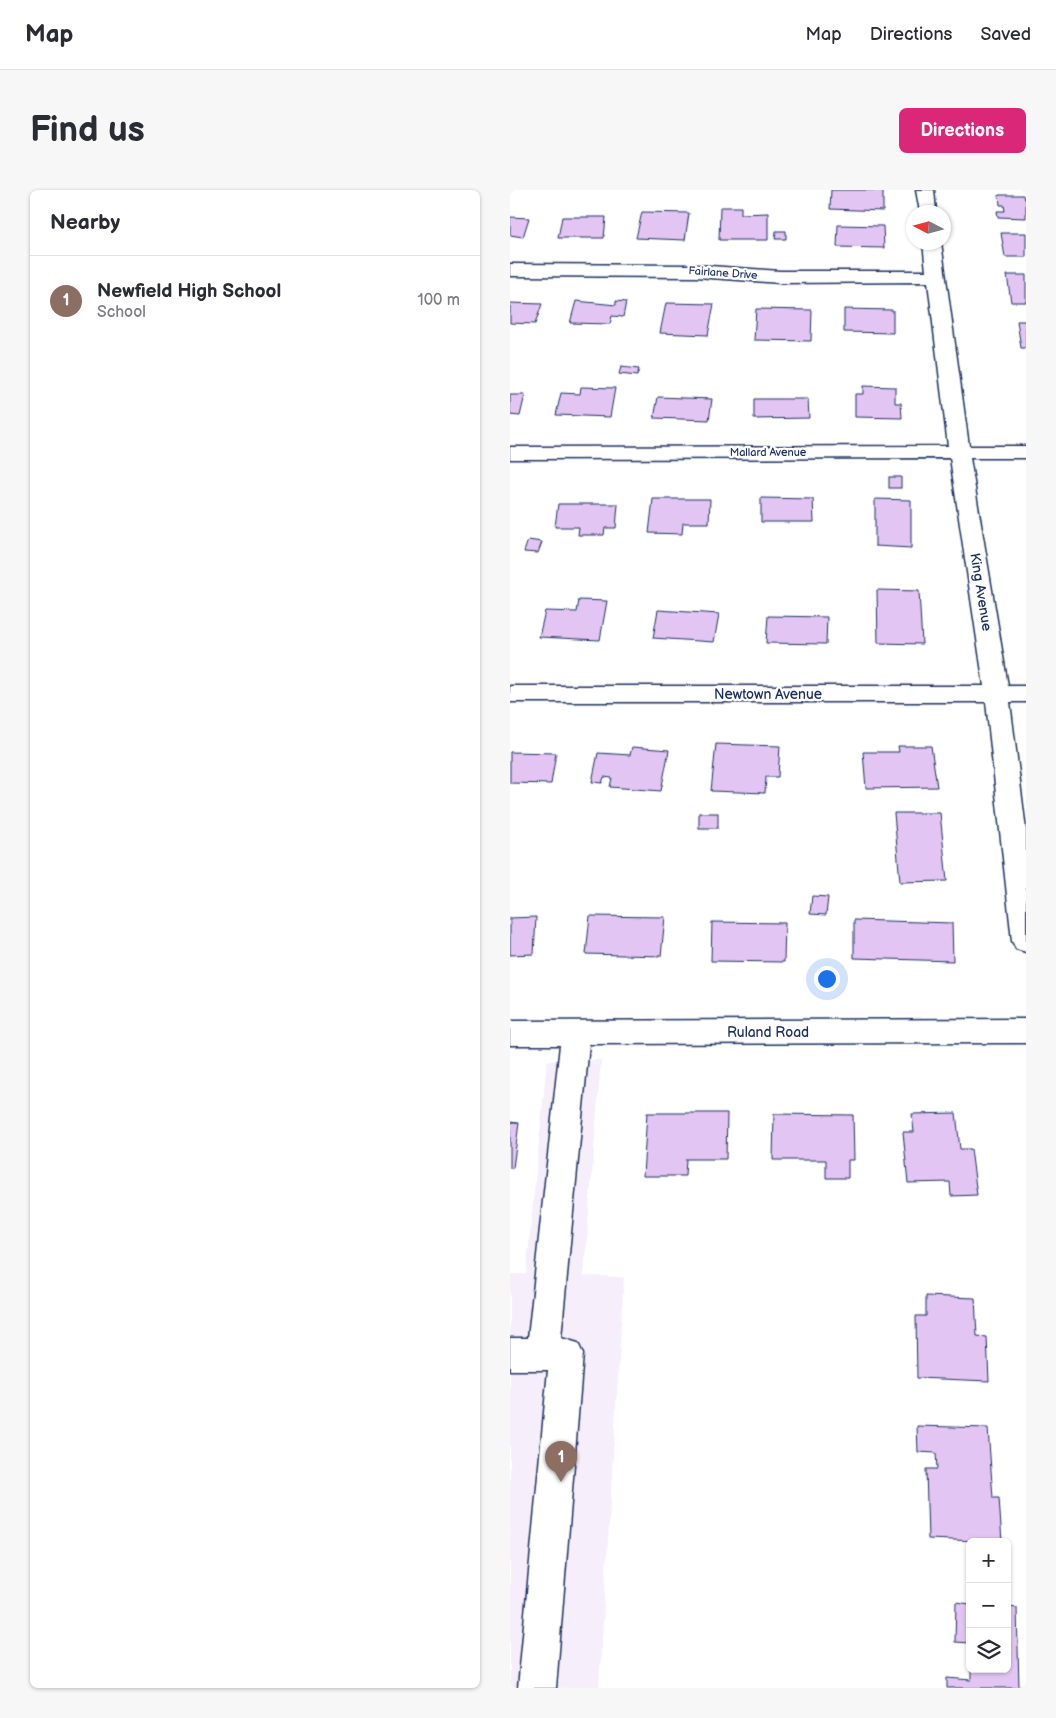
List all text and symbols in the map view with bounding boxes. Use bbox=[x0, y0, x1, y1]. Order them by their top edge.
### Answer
text: Map bbox=[25, 20, 73, 49]
text: Map bbox=[806, 24, 842, 45]
text: Directions bbox=[870, 24, 952, 45]
text: Saved bbox=[980, 24, 1031, 45]
button: Directions bbox=[899, 108, 1026, 153]
text: Find us bbox=[30, 109, 145, 152]
north arrow bbox=[906, 205, 951, 250]
text: Nearby bbox=[50, 210, 120, 235]
street label: Fairlane Drive bbox=[688, 264, 758, 282]
text: Newfield High School bbox=[97, 280, 281, 303]
text: 1 bbox=[63, 291, 69, 310]
text: 100 m bbox=[417, 291, 460, 310]
text: School bbox=[97, 303, 146, 322]
street label: Mallard Avenue bbox=[730, 446, 807, 459]
street label: King Avenue bbox=[966, 552, 996, 632]
street label: Newtown Avenue bbox=[714, 686, 822, 703]
your location bbox=[814, 966, 840, 992]
street label: Ruland Road bbox=[727, 1024, 809, 1041]
pin: 1 bbox=[545, 1441, 577, 1482]
map controls bbox=[966, 1538, 1011, 1673]
button: + bbox=[966, 1538, 1011, 1583]
button: − bbox=[966, 1583, 1011, 1628]
button: layers bbox=[966, 1628, 1011, 1673]

